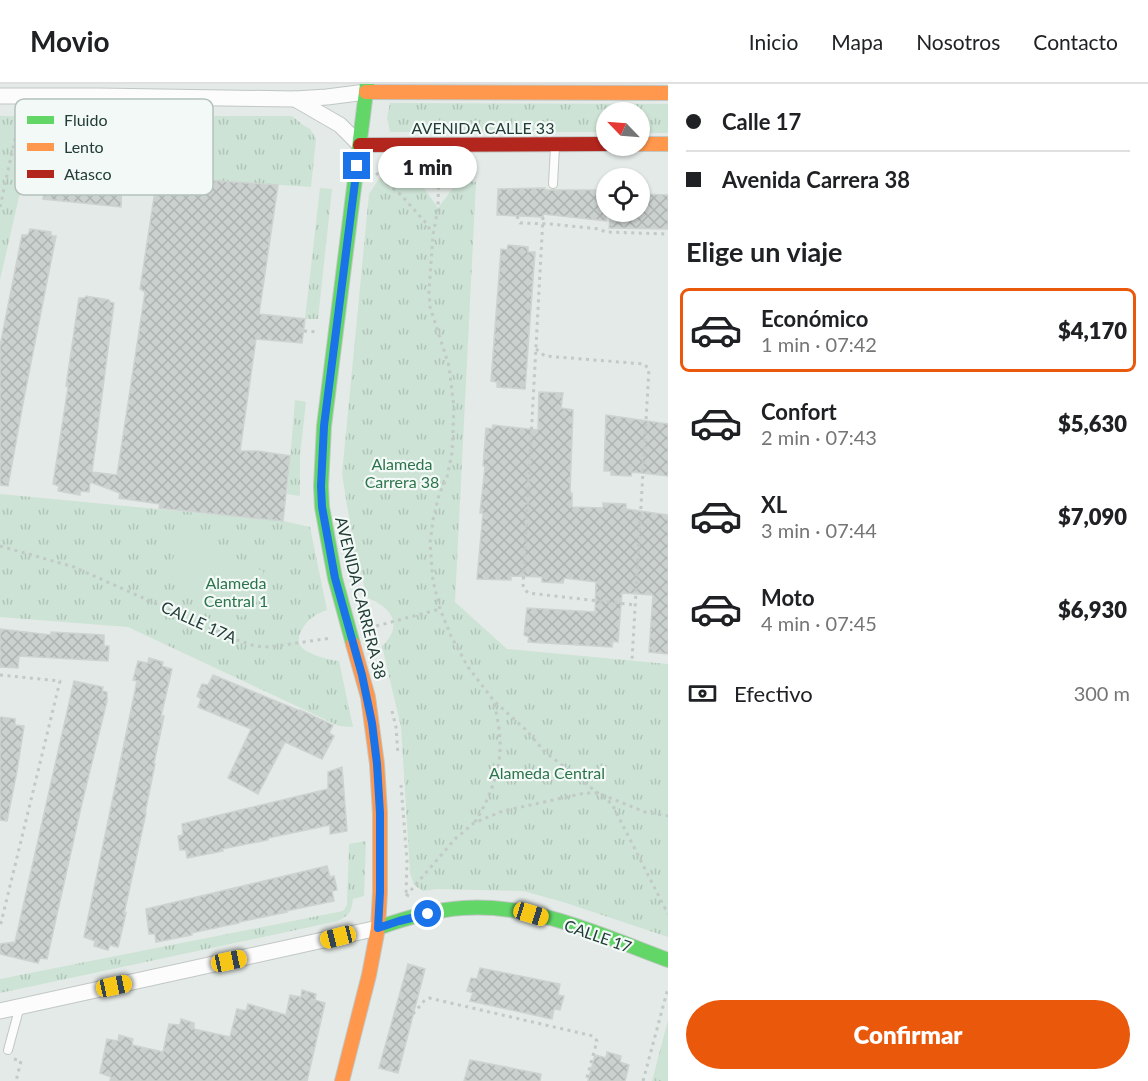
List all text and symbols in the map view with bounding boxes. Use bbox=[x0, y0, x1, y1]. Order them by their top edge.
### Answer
text: Movio bbox=[30, 24, 110, 58]
text: Inicio bbox=[749, 29, 798, 54]
text: Mapa bbox=[831, 29, 883, 54]
text: Nosotros bbox=[916, 29, 1000, 54]
text: Contacto bbox=[1033, 29, 1118, 54]
legend bbox=[15, 99, 213, 195]
north arrow bbox=[596, 102, 650, 156]
map controls bbox=[596, 102, 650, 222]
text: Calle 17 bbox=[722, 108, 801, 135]
text: Fluido bbox=[64, 110, 107, 129]
street label: AVENIDA CALLE 33 bbox=[412, 118, 554, 137]
text: Lento bbox=[64, 137, 104, 156]
callout: 1 min bbox=[378, 145, 477, 187]
route end bbox=[343, 152, 370, 179]
text: 1 min bbox=[403, 155, 452, 179]
text: Atasco bbox=[64, 164, 112, 183]
text: Avenida Carrera 38 bbox=[722, 166, 910, 193]
button: locate bbox=[596, 168, 650, 222]
text: Elige un viaje bbox=[686, 235, 843, 268]
icon: car bbox=[689, 303, 743, 357]
text: Económico bbox=[761, 305, 868, 332]
text: $4,170 bbox=[1058, 317, 1127, 344]
text: 1 min · 07:42 bbox=[761, 332, 877, 356]
icon: car bbox=[689, 396, 743, 450]
text: Confort bbox=[761, 398, 837, 425]
text: $5,630 bbox=[1058, 410, 1127, 437]
text: 2 min · 07:43 bbox=[761, 425, 877, 449]
park label: Alameda Carrera 38 bbox=[365, 454, 439, 491]
icon: car bbox=[689, 489, 743, 543]
text: XL bbox=[761, 491, 787, 518]
text: $7,090 bbox=[1058, 503, 1127, 530]
street label: AVENIDA CARRERA 38 bbox=[332, 515, 391, 681]
text: 3 min · 07:44 bbox=[761, 518, 877, 542]
park label: Alameda Central 1 bbox=[204, 573, 268, 610]
icon: car bbox=[689, 582, 743, 636]
text: Moto bbox=[761, 584, 815, 611]
street label: CALLE 17A bbox=[158, 596, 240, 647]
text: $6,930 bbox=[1058, 596, 1127, 623]
text: 4 min · 07:45 bbox=[761, 611, 877, 635]
icon: cash bbox=[686, 677, 719, 710]
text: Efectivo bbox=[734, 680, 813, 707]
text: 300 m bbox=[1074, 681, 1130, 705]
park label: Alameda Central bbox=[489, 763, 605, 782]
route start bbox=[414, 900, 441, 927]
car bbox=[511, 900, 551, 928]
street label: CALLE 17 bbox=[562, 915, 634, 956]
car bbox=[318, 924, 358, 950]
car bbox=[210, 948, 248, 974]
car bbox=[95, 973, 133, 999]
button: Confirmar bbox=[686, 1000, 1130, 1069]

